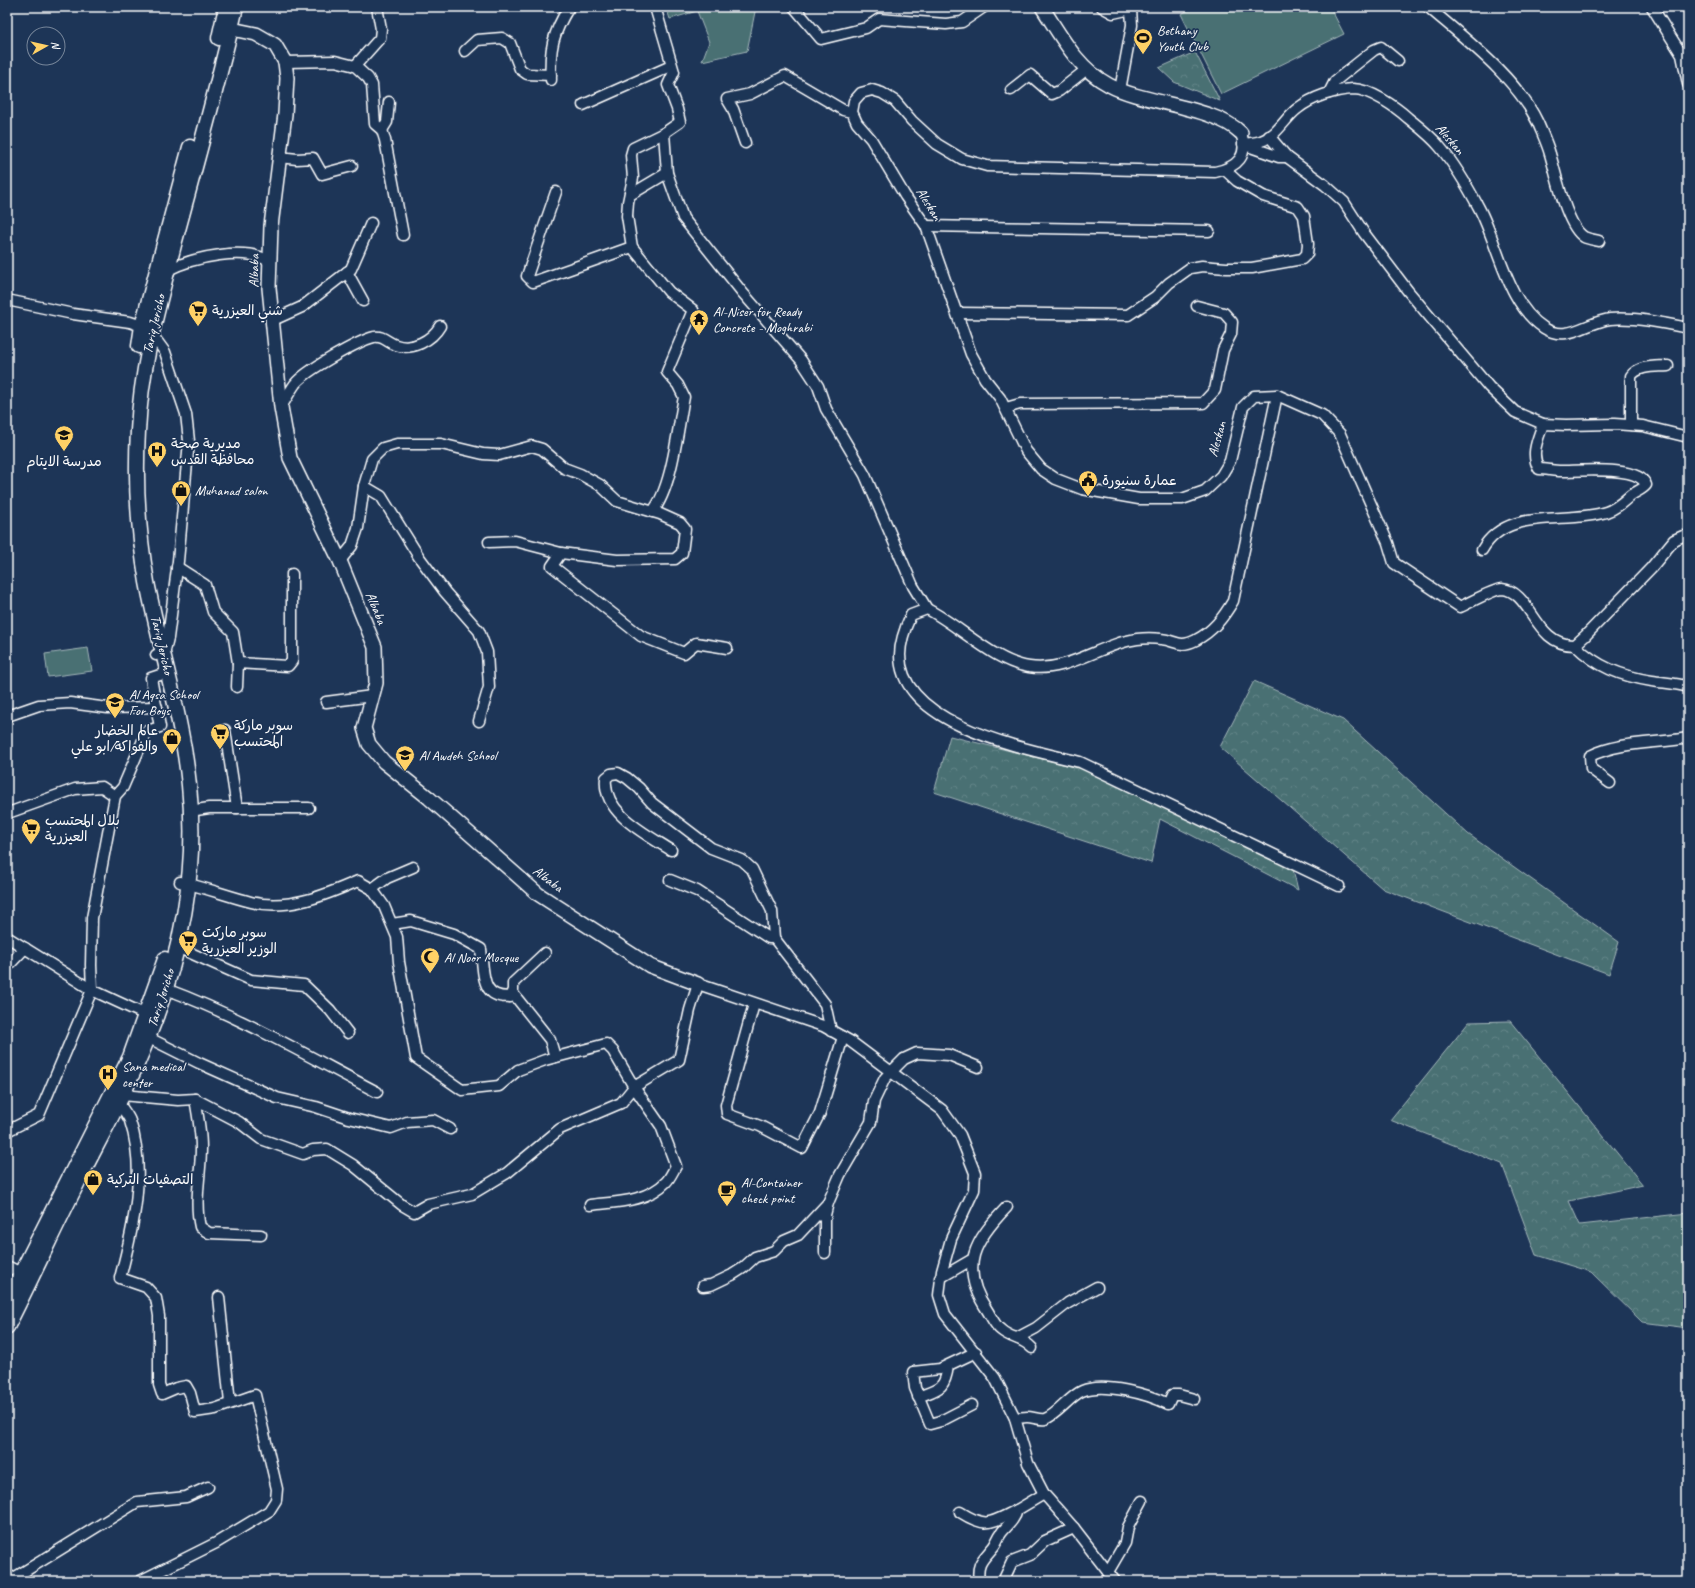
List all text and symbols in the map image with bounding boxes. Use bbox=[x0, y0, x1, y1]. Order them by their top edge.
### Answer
place label: Bethany Youth Club bbox=[1157, 22, 1209, 55]
north arrow bbox=[26, 26, 66, 66]
sports icon: Bethany Youth Club bbox=[1132, 27, 1154, 55]
text: N bbox=[48, 40, 64, 51]
street label: Aleskan bbox=[1432, 120, 1469, 159]
street label: Aleskan bbox=[912, 184, 946, 224]
street label: Albaba bbox=[245, 253, 263, 288]
street label: Tariq Jericho bbox=[139, 291, 170, 355]
supermarket icon: شني العيزرية bbox=[187, 299, 209, 327]
place label: شني العيزرية bbox=[212, 302, 283, 323]
place label: Al-Niser for Ready Concrete - Moghrabi bbox=[713, 303, 814, 336]
temple icon: Al-Niser for Ready Concrete - Moghrabi bbox=[688, 308, 710, 336]
street label: Aleskan bbox=[1204, 419, 1230, 459]
school or university icon: مدرسة الايتام bbox=[53, 424, 75, 452]
place label: مديرية صحة محافظة القدس bbox=[171, 435, 254, 468]
hospital icon: مديرية صحة محافظة القدس bbox=[146, 440, 168, 468]
place label: مدرسة الايتام bbox=[26, 453, 102, 473]
public building icon: عمارة سنيورة bbox=[1077, 469, 1099, 497]
place label: عمارة سنيورة bbox=[1102, 472, 1177, 489]
shop icon: Muhanad salon bbox=[170, 479, 192, 507]
place label: Muhanad salon bbox=[195, 482, 268, 499]
street label: Albaba bbox=[362, 589, 391, 628]
street label: Tariq Jericho bbox=[147, 614, 178, 678]
place label: Al Aqsa School For Boys bbox=[129, 686, 201, 719]
school or university icon: Al Aqsa School For Boys bbox=[104, 691, 126, 719]
place label: سوبر ماركة المحتسب bbox=[234, 717, 293, 750]
place label: عالم الخضار والفواكة/ابو علي bbox=[71, 722, 158, 759]
supermarket icon: سوبر ماركة المحتسب bbox=[209, 722, 231, 750]
shop icon: عالم الخضار والفواكة/ابو علي bbox=[161, 727, 183, 755]
school or university icon: Al Awdeh School bbox=[394, 744, 416, 772]
place label: Al Awdeh School bbox=[419, 747, 499, 764]
place label: بلال المحتسب العيزرية bbox=[45, 812, 120, 845]
supermarket icon: بلال المحتسب العيزرية bbox=[20, 817, 42, 845]
street label: Albaba bbox=[530, 862, 568, 897]
place label: سوبر ماركت الوزير العيزرية bbox=[202, 924, 277, 958]
supermarket icon: سوبر ماركت الوزير العيزرية bbox=[177, 929, 199, 957]
mosque icon: Al Noor Mosque bbox=[419, 946, 441, 974]
place label: Al Noor Mosque bbox=[444, 949, 520, 966]
street label: Tariq Jericho bbox=[144, 965, 179, 1029]
place label: Sana medical center bbox=[122, 1058, 187, 1091]
hospital icon: Sana medical center bbox=[97, 1063, 119, 1091]
shop icon: التصفيات التركية bbox=[82, 1168, 104, 1196]
place label: التصفيات التركية bbox=[107, 1171, 193, 1188]
place label: Al-Container check point bbox=[741, 1174, 804, 1207]
cafe icon: Al-Container check point bbox=[716, 1179, 738, 1207]

